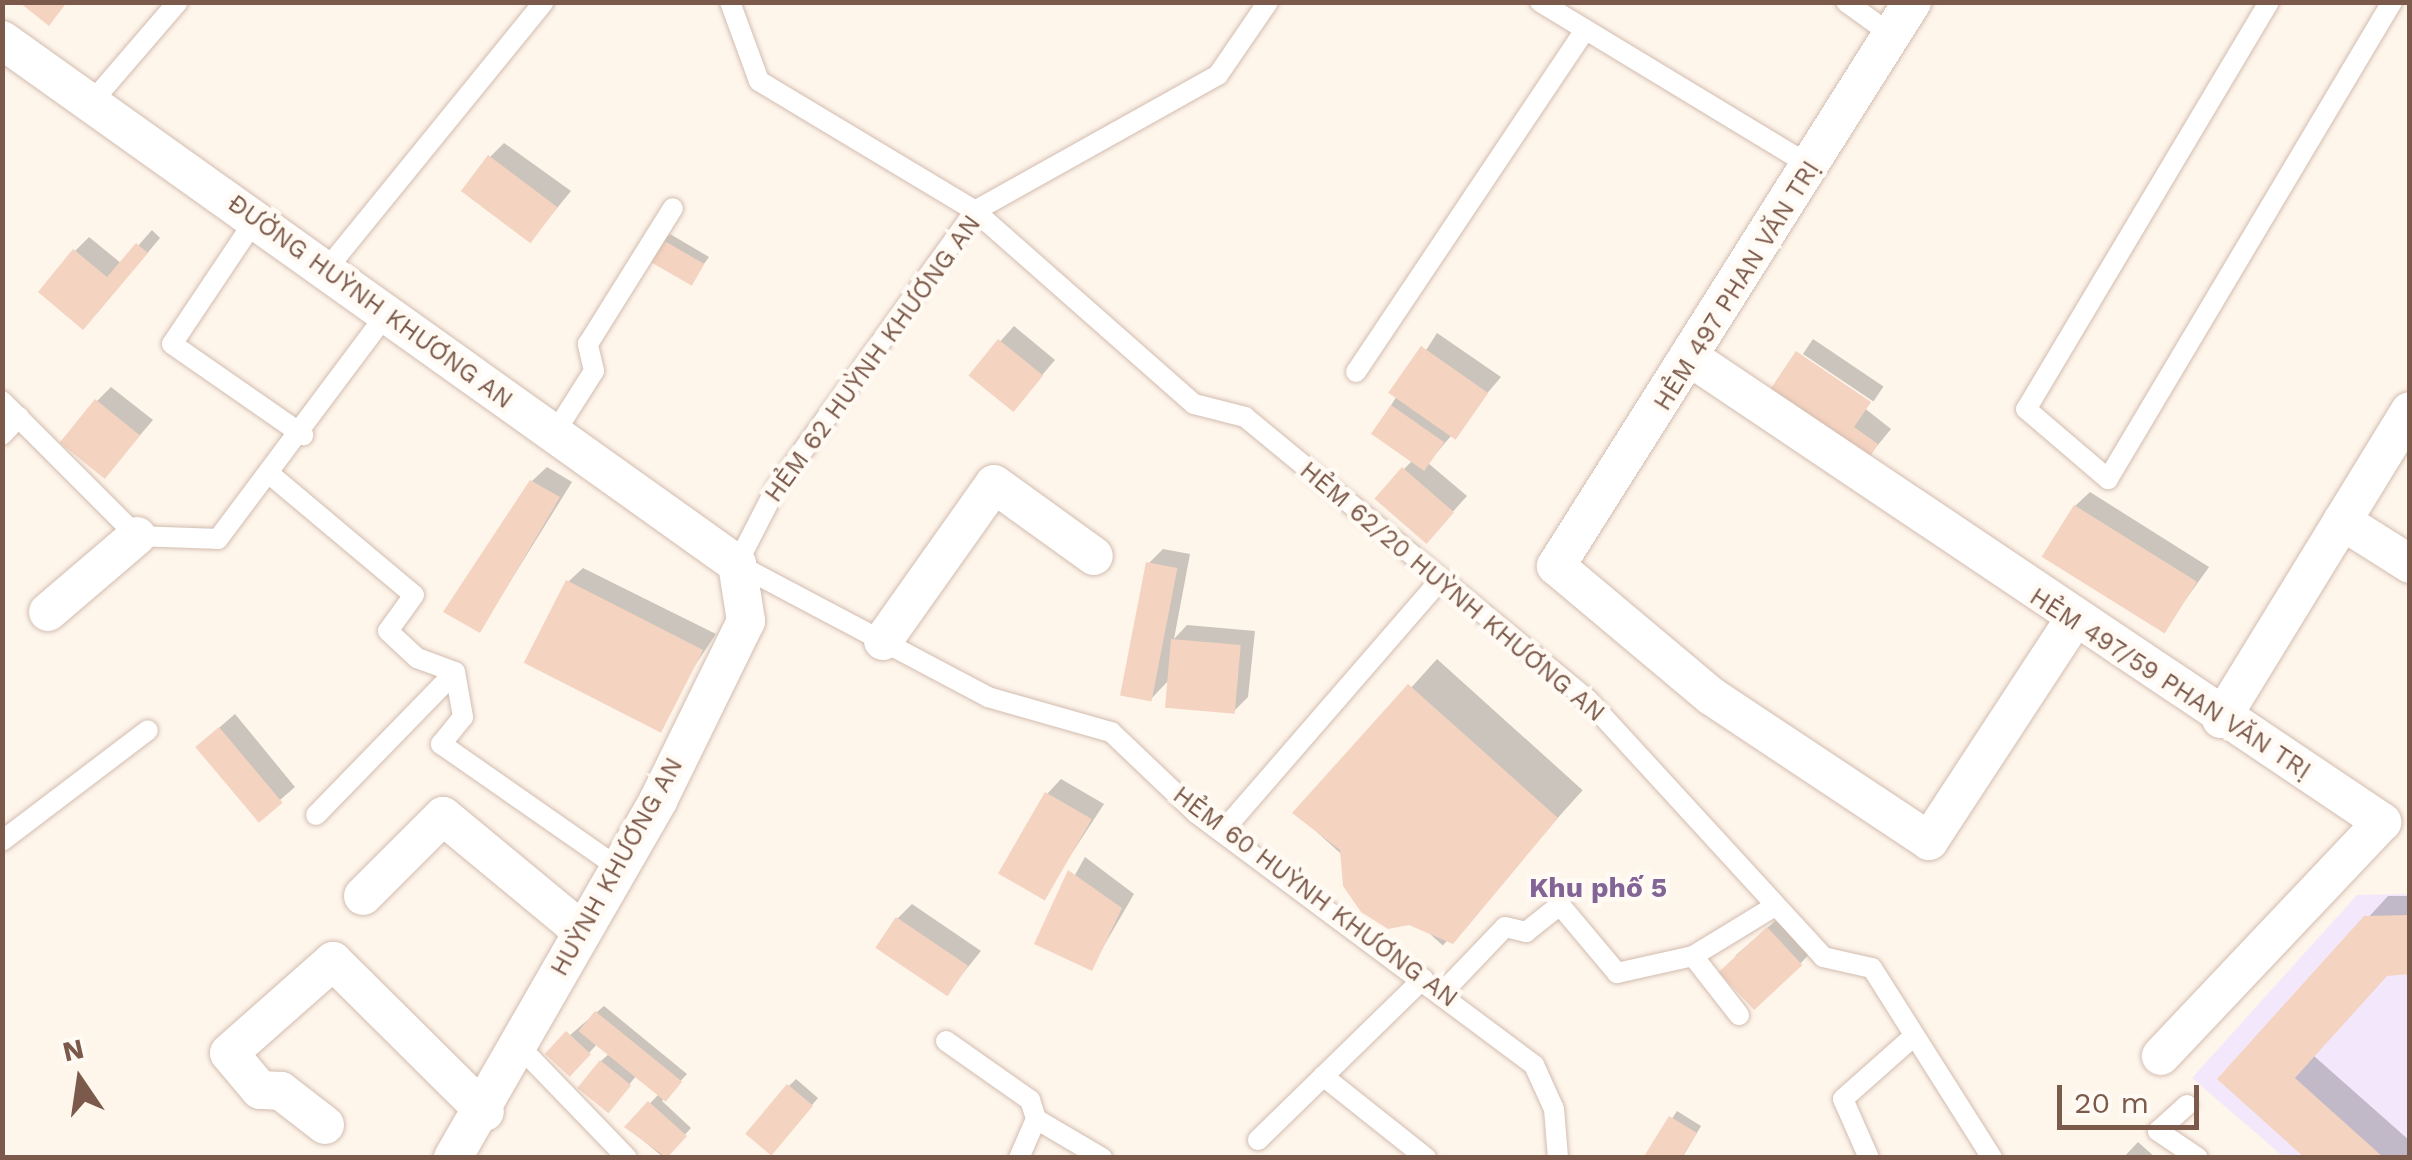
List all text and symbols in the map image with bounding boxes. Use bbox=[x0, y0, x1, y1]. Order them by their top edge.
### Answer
street label: HẺM 497 PHAN VĂN TRỊ bbox=[1647, 155, 1827, 417]
street label: ĐƯỜNG HUỲNH KHƯƠNG AN bbox=[221, 188, 519, 416]
street label: HẺM 62 HUỲNH KHƯƠNG AN bbox=[758, 209, 988, 509]
street label: HẺM 62/20 HUỲNH KHƯƠNG AN bbox=[1293, 455, 1611, 729]
street label: HẺM 497/59 PHAN VĂN TRỊ bbox=[2023, 581, 2317, 787]
street label: HUỲNH KHƯƠNG AN bbox=[544, 752, 690, 982]
street label: HẺM 60 HUỲNH KHƯƠNG AN bbox=[1166, 780, 1464, 1014]
district label: Khu phố 5 bbox=[1529, 871, 1667, 905]
north arrow bbox=[30, 1030, 130, 1130]
text: N bbox=[59, 1032, 87, 1069]
scale bar bbox=[2062, 1065, 2204, 1127]
text: 20 m bbox=[2074, 1085, 2149, 1120]

